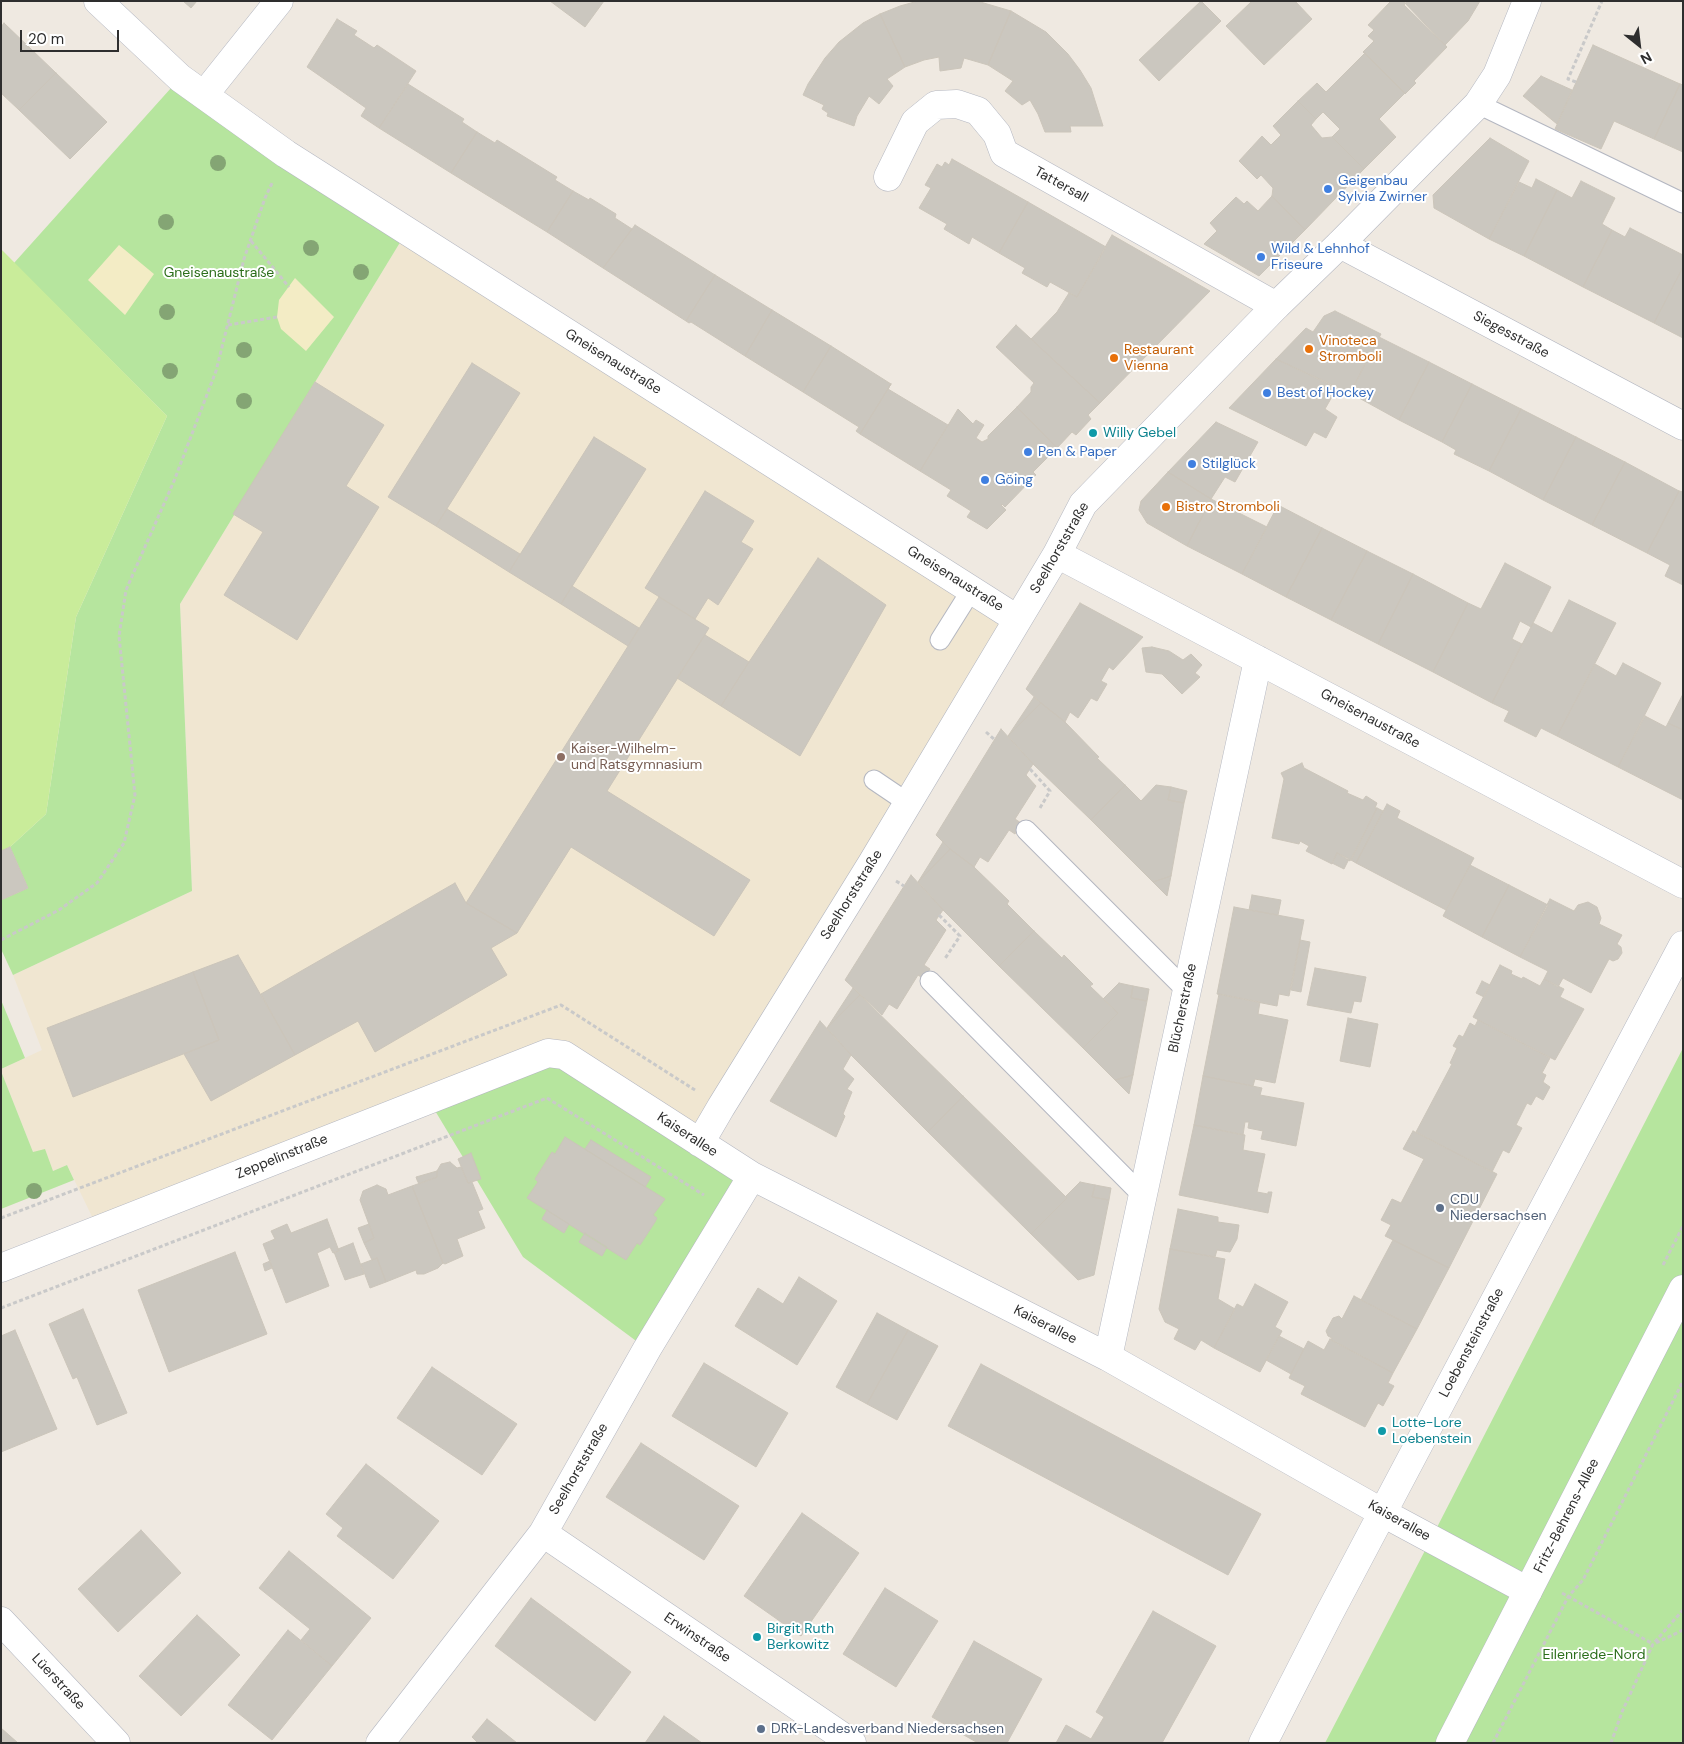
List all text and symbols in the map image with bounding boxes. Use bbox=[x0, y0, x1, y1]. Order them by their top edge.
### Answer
scale bar bbox=[22, 20, 121, 52]
north arrow bbox=[1614, 20, 1664, 70]
text: 20 m bbox=[28, 29, 64, 49]
text: N bbox=[1637, 48, 1655, 68]
street label: Tattersall bbox=[1031, 163, 1091, 207]
place label: Geigenbau Sylvia Zwirner bbox=[1338, 173, 1427, 206]
marker: Geigenbau Sylvia Zwirner bbox=[1322, 183, 1334, 195]
place label: Wild & Lehnhof Friseure bbox=[1271, 241, 1370, 274]
marker: Wild & Lehnhof Friseure bbox=[1255, 251, 1267, 263]
park label: Gneisenaustraße bbox=[164, 265, 274, 281]
street label: Siegesstraße bbox=[1470, 308, 1552, 362]
street label: Gneisenaustraße bbox=[562, 326, 664, 398]
place label: Vinoteca Stromboli bbox=[1319, 333, 1382, 366]
place label: Restaurant Vienna bbox=[1124, 342, 1194, 374]
marker: Vinoteca Stromboli bbox=[1303, 343, 1315, 355]
marker: Restaurant Vienna bbox=[1108, 352, 1120, 364]
place label: Best of Hockey bbox=[1277, 385, 1374, 401]
marker: Best of Hockey bbox=[1261, 387, 1273, 399]
place label: Willy Gebel bbox=[1103, 425, 1176, 441]
marker: Willy Gebel bbox=[1087, 427, 1099, 439]
place label: Pen & Paper bbox=[1038, 444, 1117, 460]
marker: Pen & Paper bbox=[1022, 446, 1034, 458]
place label: Stilglück bbox=[1202, 456, 1256, 472]
marker: Stilglück bbox=[1186, 458, 1198, 470]
place label: Göing bbox=[995, 472, 1033, 488]
marker: Göing bbox=[979, 474, 991, 486]
street label: Seelhorststraße bbox=[1027, 499, 1093, 597]
place label: Bistro Stromboli bbox=[1176, 499, 1280, 515]
marker: Bistro Stromboli bbox=[1160, 501, 1172, 513]
street label: Gneisenaustraße bbox=[904, 543, 1006, 615]
street label: Gneisenaustraße bbox=[1317, 686, 1423, 752]
place label: Kaiser-Wilhelm- und Ratsgymnasium bbox=[571, 741, 702, 774]
marker: Kaiser-Wilhelm- und Ratsgymnasium bbox=[555, 751, 567, 763]
street label: Seelhorststraße bbox=[818, 847, 886, 943]
street label: Blücherstraße bbox=[1165, 962, 1201, 1054]
street label: Kaiserallee bbox=[654, 1109, 720, 1161]
street label: Zeppelinstraße bbox=[234, 1131, 330, 1183]
place label: CDU Niedersachsen bbox=[1450, 1192, 1547, 1224]
marker: CDU Niedersachsen bbox=[1434, 1202, 1446, 1214]
street label: Loebensteinstraße bbox=[1436, 1285, 1508, 1401]
street label: Kaiserallee bbox=[1011, 1302, 1079, 1348]
place label: Lotte-Lore Loebenstein bbox=[1392, 1415, 1471, 1448]
street label: Seelhorststraße bbox=[546, 1420, 612, 1518]
marker: Lotte-Lore Loebenstein bbox=[1376, 1425, 1388, 1437]
street label: Fritz-Behrens-Allee bbox=[1531, 1456, 1603, 1576]
street label: Kaiserallee bbox=[1365, 1497, 1433, 1545]
street label: Erwinstraße bbox=[660, 1609, 734, 1667]
place label: Birgit Ruth Berkowitz bbox=[767, 1621, 834, 1654]
marker: Birgit Ruth Berkowitz bbox=[751, 1631, 763, 1643]
park label: Eilenriede-Nord bbox=[1543, 1647, 1645, 1663]
street label: Lüerstraße bbox=[28, 1650, 88, 1714]
place label: DRK-Landesverband Niedersachsen bbox=[771, 1721, 1004, 1737]
marker: DRK-Landesverband Niedersachsen bbox=[755, 1723, 767, 1735]

